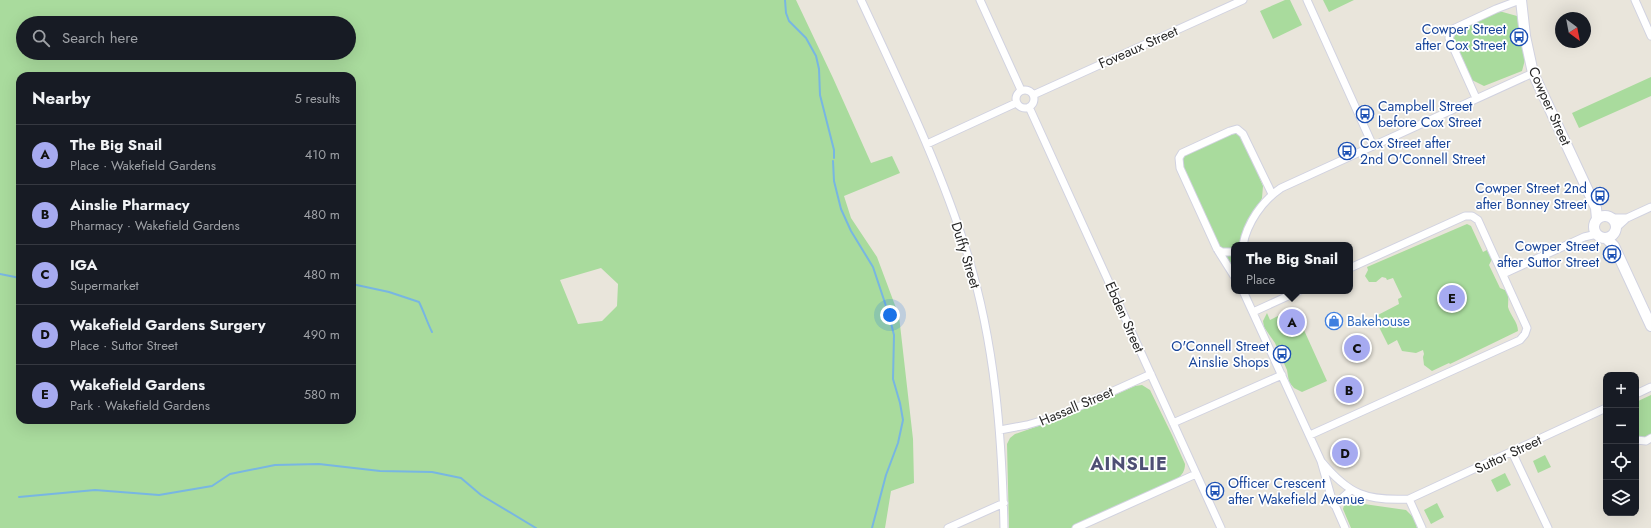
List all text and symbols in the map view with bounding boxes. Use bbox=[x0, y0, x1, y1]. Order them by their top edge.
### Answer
north arrow bbox=[1555, 12, 1591, 48]
search box bbox=[16, 16, 356, 60]
place label: Cowper Street after Cox Street bbox=[1415, 19, 1507, 55]
street label: Foveaux Street bbox=[1095, 20, 1181, 73]
icon: search bbox=[30, 27, 52, 49]
text: Search here bbox=[62, 27, 138, 49]
bus stop icon: Cowper Street after Cox Street bbox=[1509, 27, 1529, 47]
street label: Cowper Street bbox=[1524, 63, 1577, 149]
text: Nearby bbox=[32, 86, 90, 110]
text: 5 results bbox=[294, 89, 340, 108]
place label: Campbell Street before Cox Street bbox=[1378, 96, 1482, 132]
bus stop icon: Campbell Street before Cox Street bbox=[1355, 104, 1375, 124]
place label: Cox Street after 2nd O'Connell Street bbox=[1360, 133, 1486, 169]
text: The Big Snail bbox=[70, 134, 162, 156]
bus stop icon: Cox Street after 2nd O'Connell Street bbox=[1337, 141, 1357, 161]
text: A bbox=[40, 145, 50, 164]
text: 410 m bbox=[305, 145, 340, 164]
text: Place · Wakefield Gardens bbox=[70, 156, 216, 175]
place label: Cowper Street 2nd after Bonney Street bbox=[1475, 178, 1588, 214]
bus stop icon: Cowper Street 2nd after Bonney Street bbox=[1590, 186, 1610, 206]
text: Ainslie Pharmacy bbox=[70, 194, 190, 216]
text: B bbox=[41, 205, 49, 224]
text: 480 m bbox=[303, 205, 340, 224]
text: Pharmacy · Wakefield Gardens bbox=[70, 216, 240, 235]
street label: Duffy Street bbox=[946, 219, 986, 291]
place label: Cowper Street after Suttor Street bbox=[1497, 236, 1600, 272]
popup bbox=[1231, 242, 1353, 294]
bus stop icon: Cowper Street after Suttor Street bbox=[1602, 244, 1622, 264]
text: The Big Snail bbox=[1246, 248, 1338, 270]
text: IGA bbox=[70, 254, 98, 276]
text: C bbox=[40, 265, 50, 284]
text: 480 m bbox=[303, 265, 340, 284]
text: Place bbox=[1246, 270, 1275, 289]
text: Supermarket bbox=[70, 276, 139, 295]
street label: Ebden Street bbox=[1100, 278, 1150, 356]
pin: E bbox=[1439, 283, 1465, 313]
your location bbox=[880, 305, 900, 325]
pin: A bbox=[1279, 307, 1305, 337]
shop icon: Bakehouse bbox=[1324, 311, 1344, 331]
place label: Bakehouse bbox=[1347, 311, 1410, 331]
text: Wakefield Gardens Surgery bbox=[70, 314, 266, 336]
text: D bbox=[40, 325, 50, 344]
text: 490 m bbox=[303, 325, 340, 344]
pin: C bbox=[1344, 333, 1370, 363]
text: Place · Suttor Street bbox=[70, 336, 178, 355]
place label: O'Connell Street Ainslie Shops bbox=[1171, 336, 1270, 372]
bus stop icon: O'Connell Street Ainslie Shops bbox=[1272, 344, 1292, 364]
map controls bbox=[1603, 372, 1639, 516]
button: + bbox=[1603, 372, 1639, 408]
text: Wakefield Gardens bbox=[70, 374, 205, 396]
pin: B bbox=[1336, 375, 1362, 405]
street label: Hassall Street bbox=[1036, 381, 1117, 431]
text: E bbox=[41, 385, 49, 404]
text: 580 m bbox=[304, 385, 340, 404]
text: Park · Wakefield Gardens bbox=[70, 396, 210, 415]
button: − bbox=[1603, 408, 1639, 444]
street label: Suttor Street bbox=[1471, 429, 1545, 478]
pin: D bbox=[1332, 438, 1358, 468]
button: locate bbox=[1603, 444, 1639, 480]
district label: AINSLIE bbox=[1089, 451, 1168, 477]
place label: Officer Crescent after Wakefield Avenue bbox=[1228, 473, 1365, 509]
button: layers bbox=[1603, 480, 1639, 516]
bus stop icon: Officer Crescent after Wakefield Avenue bbox=[1205, 481, 1225, 501]

